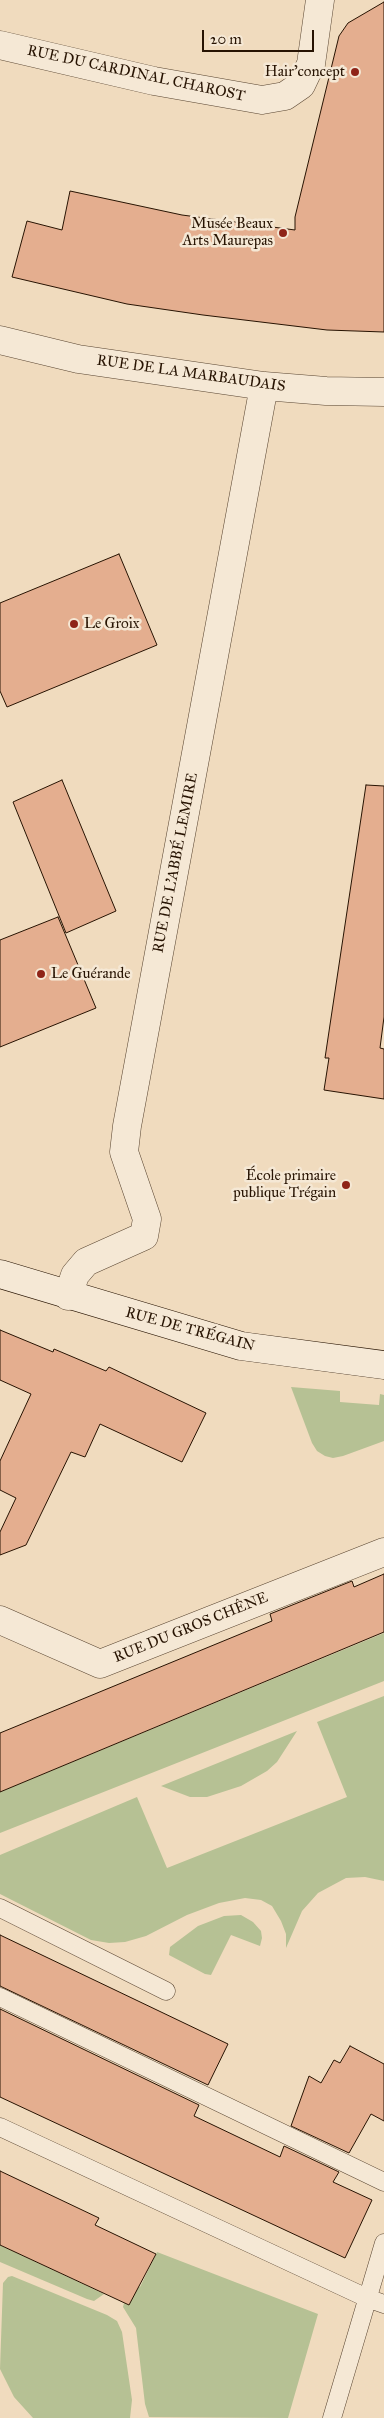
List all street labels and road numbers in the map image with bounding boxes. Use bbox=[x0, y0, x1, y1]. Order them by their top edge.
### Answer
street label: RUE DU CARDINAL CHAROST bbox=[25, 42, 247, 106]
street label: RUE DE LA MARBAUDAIS bbox=[95, 352, 287, 396]
street label: RUE DE L'ABBÉ LEMIRE bbox=[150, 771, 202, 955]
street label: RUE DE TRÉGAIN bbox=[123, 1304, 257, 1356]
street label: RUE DU GROS CHÊNE bbox=[111, 1589, 271, 1667]

